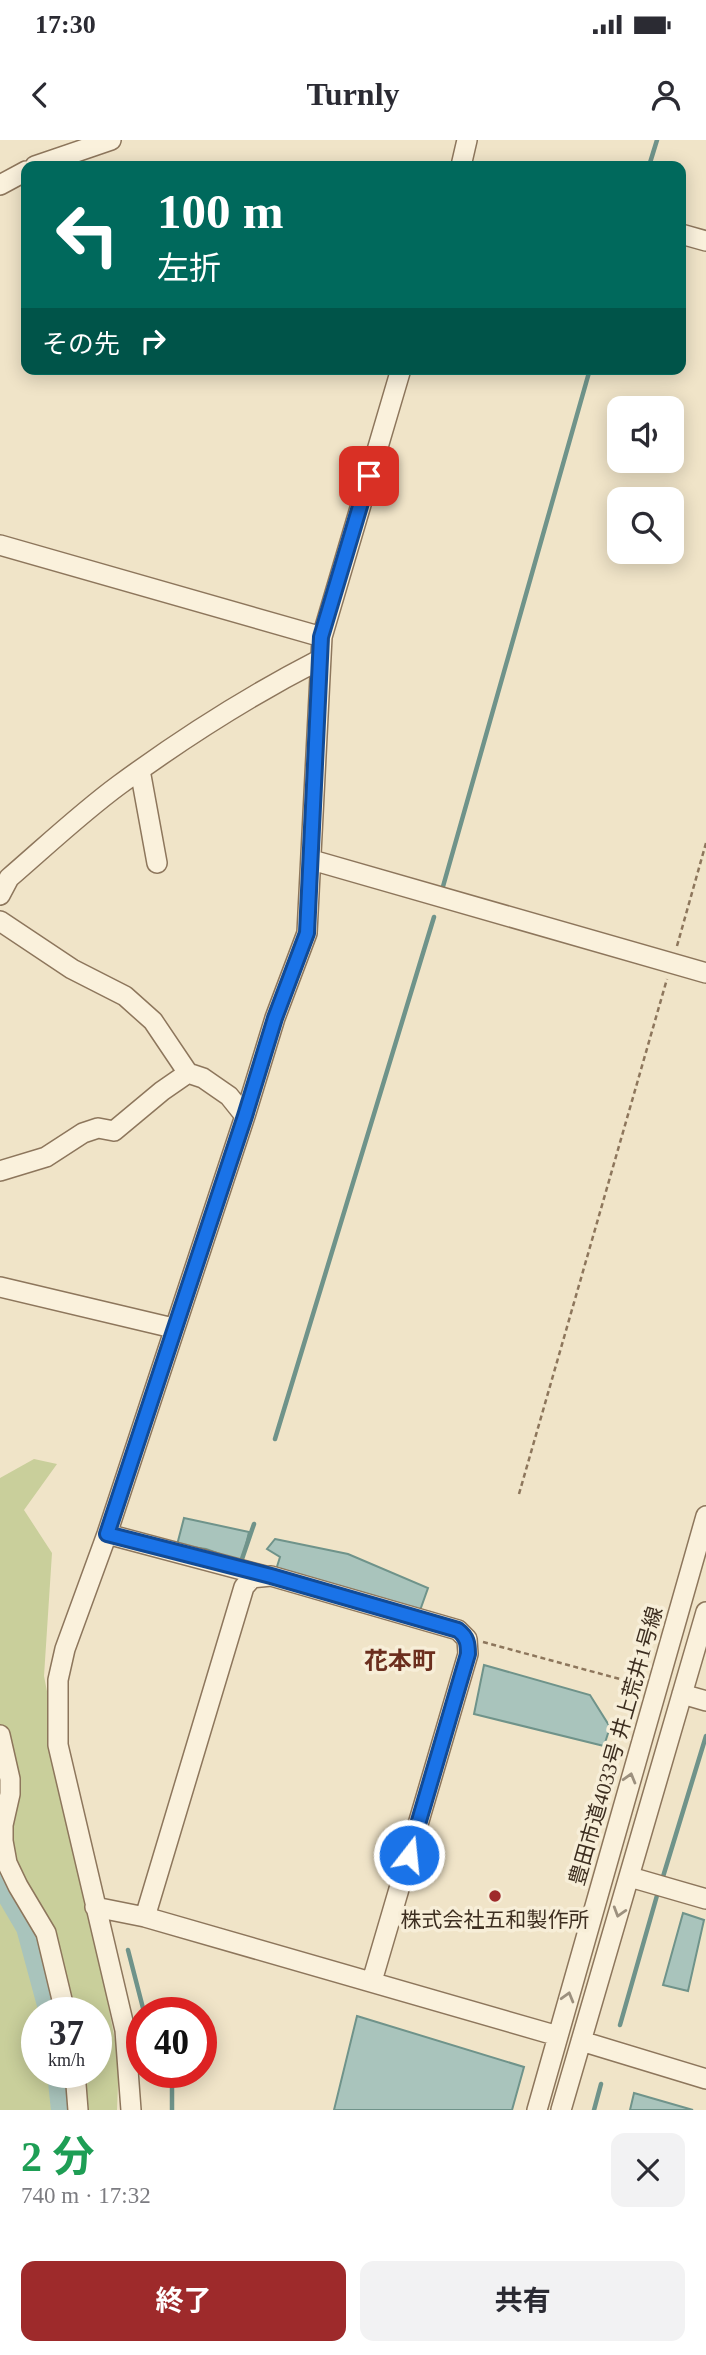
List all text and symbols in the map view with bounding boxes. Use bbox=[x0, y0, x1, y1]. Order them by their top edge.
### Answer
text: 17:30 bbox=[35, 10, 96, 39]
icon: back bbox=[21, 76, 59, 114]
text: Turnly bbox=[306, 76, 400, 112]
icon: person bbox=[647, 76, 685, 114]
text: 100 m bbox=[157, 184, 284, 239]
icon: left bbox=[42, 189, 133, 280]
text: 左折 bbox=[157, 250, 221, 286]
icon: right bbox=[134, 322, 172, 360]
text: その先 bbox=[42, 330, 120, 359]
map controls bbox=[607, 396, 684, 564]
button: sound bbox=[607, 396, 684, 473]
pin bbox=[339, 446, 399, 506]
icon: arrive bbox=[350, 457, 388, 495]
button: search bbox=[607, 487, 684, 564]
street label: 豊田市道4033号 井上荒井1号線 bbox=[565, 1604, 667, 1888]
district label: 花本町 bbox=[364, 1648, 436, 1674]
one-way arrow bbox=[622, 1772, 637, 1784]
position arrow bbox=[372, 1818, 446, 1892]
marker: 株式会社五和製作所 bbox=[487, 1888, 503, 1904]
one-way arrow bbox=[613, 1906, 628, 1918]
place label: 株式会社五和製作所 bbox=[401, 1908, 590, 1932]
one-way arrow bbox=[560, 1991, 575, 2003]
speed limit sign: 40 bbox=[126, 1997, 217, 2088]
text: 37 bbox=[49, 2014, 84, 2053]
text: km/h bbox=[48, 2050, 85, 2070]
button: close bbox=[611, 2133, 685, 2207]
text: 2 分 bbox=[21, 2134, 95, 2180]
text: 740 m · 17:32 bbox=[21, 2183, 151, 2208]
button: 終了 bbox=[21, 2261, 346, 2341]
button: 共有 bbox=[360, 2261, 685, 2341]

